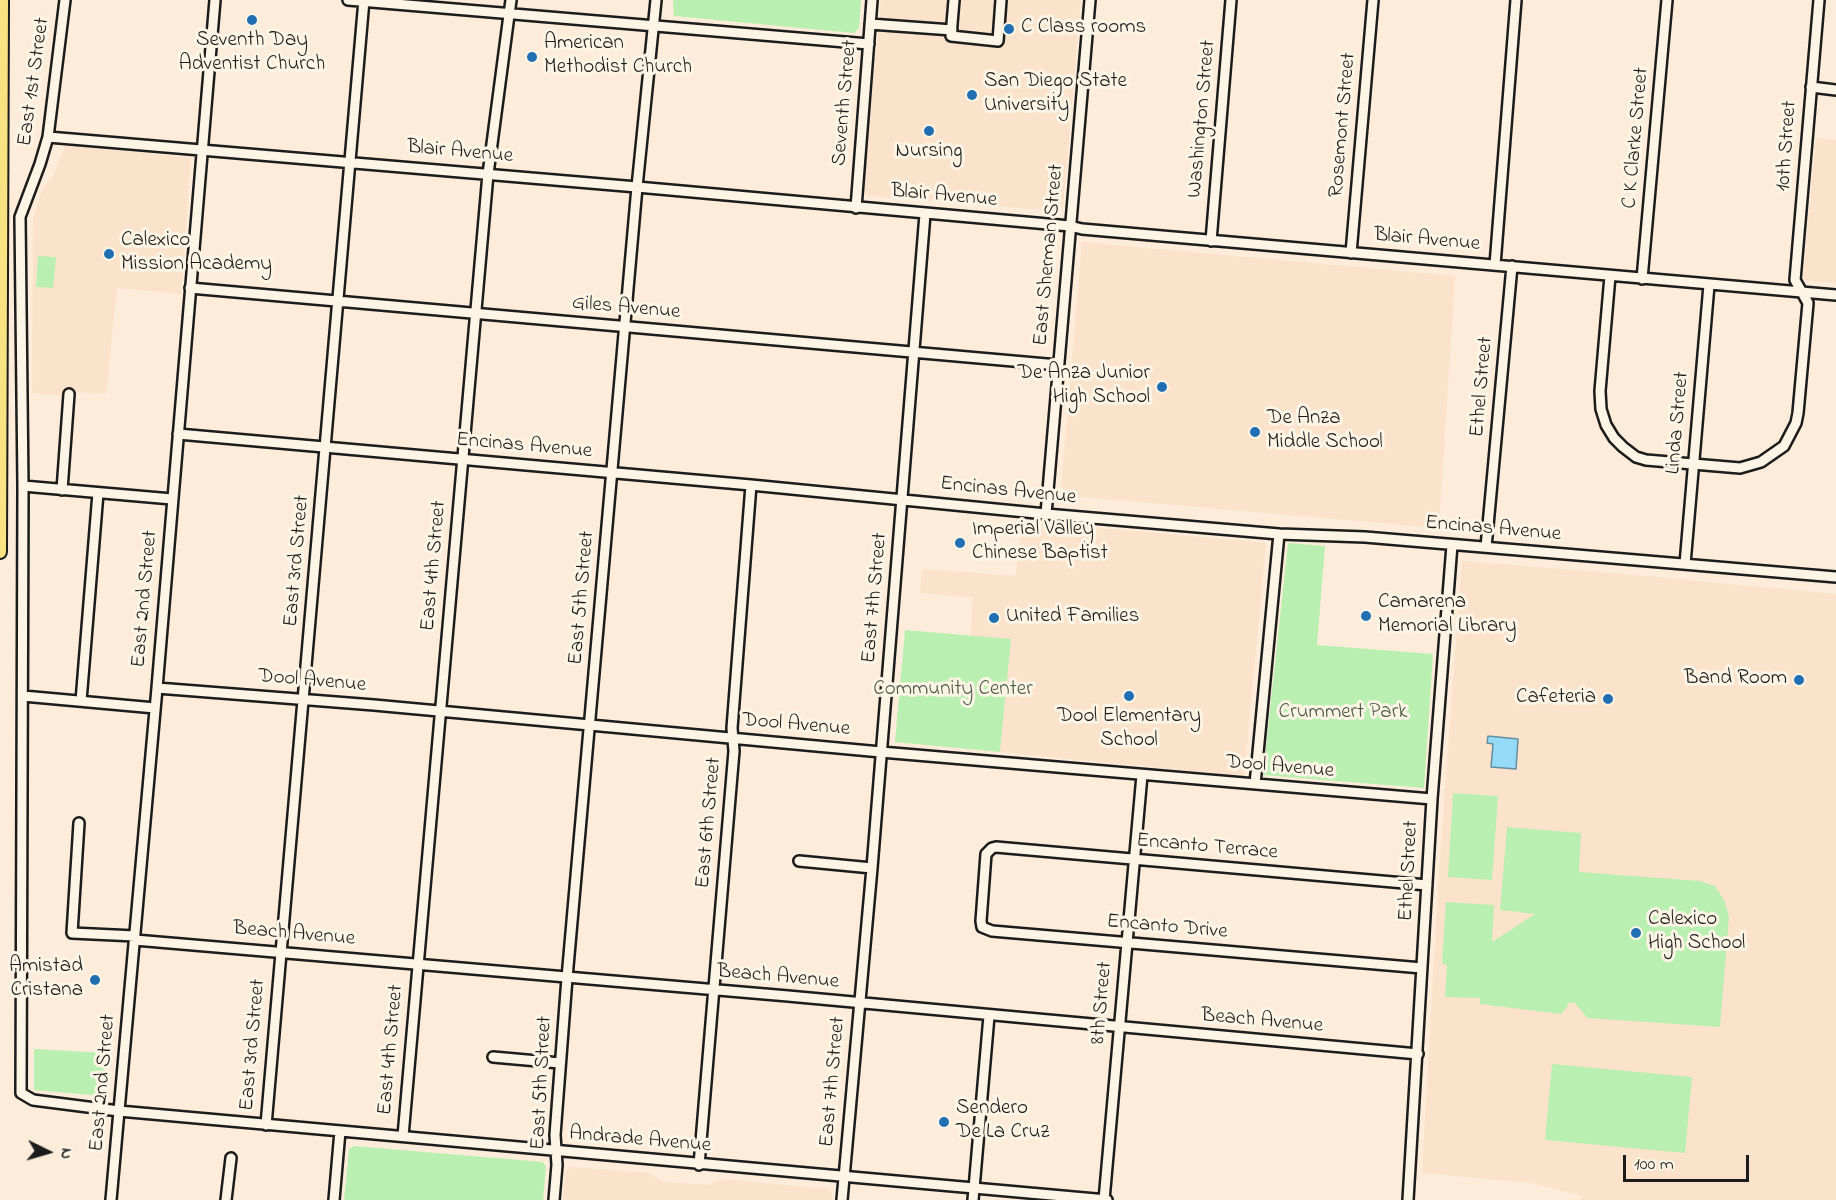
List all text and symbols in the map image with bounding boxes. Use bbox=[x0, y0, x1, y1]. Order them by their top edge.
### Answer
marker: Seventh Day Adventist Church bbox=[245, 13, 259, 27]
street label: East 1st Street bbox=[14, 16, 56, 148]
place label: C Class rooms bbox=[1021, 16, 1146, 42]
marker: C Class rooms bbox=[1002, 22, 1016, 36]
place label: Seventh Day Adventist Church bbox=[179, 29, 325, 79]
place label: American Methodist Church bbox=[544, 32, 692, 82]
street label: Seventh Street bbox=[828, 39, 864, 167]
street label: Washington Street bbox=[1184, 39, 1222, 199]
marker: American Methodist Church bbox=[525, 50, 539, 64]
street label: Rosemont Street bbox=[1325, 51, 1363, 199]
street label: C K Clarke Street bbox=[1618, 66, 1656, 210]
place label: San Diego State University bbox=[984, 70, 1127, 120]
marker: San Diego State University bbox=[965, 88, 979, 102]
street label: 10th Street bbox=[1772, 100, 1804, 192]
marker: Nursing bbox=[922, 124, 936, 138]
street label: Blair Avenue bbox=[406, 136, 514, 170]
place label: Nursing bbox=[896, 140, 962, 166]
street label: East Sherman Street bbox=[1029, 163, 1071, 347]
street label: Blair Avenue bbox=[890, 180, 998, 214]
street label: Blair Avenue bbox=[1373, 224, 1481, 258]
place label: Calexico Mission Academy bbox=[121, 229, 272, 279]
marker: Calexico Mission Academy bbox=[102, 247, 116, 261]
street label: Giles Avenue bbox=[571, 292, 681, 326]
street label: Ethel Street bbox=[1466, 336, 1500, 438]
place label: De Anza Junior High School bbox=[1017, 362, 1150, 412]
street label: Linda Street bbox=[1662, 370, 1696, 476]
marker: De Anza Junior High School bbox=[1155, 380, 1169, 394]
place label: De Anza Middle School bbox=[1267, 407, 1383, 457]
marker: De Anza Middle School bbox=[1248, 425, 1262, 439]
street label: Encinas Avenue bbox=[455, 428, 593, 466]
street label: Encinas Avenue bbox=[939, 472, 1077, 512]
street label: East 3rd Street bbox=[280, 494, 316, 628]
street label: East 4th Street bbox=[417, 500, 453, 632]
street label: Encinas Avenue bbox=[1424, 511, 1562, 549]
place label: Imperial Valley Chinese Baptist bbox=[972, 518, 1108, 568]
street label: East 2nd Street bbox=[127, 529, 165, 669]
street label: East 5th Street bbox=[565, 530, 601, 666]
street label: East 7th Street bbox=[858, 532, 894, 664]
marker: Imperial Valley Chinese Baptist bbox=[953, 536, 967, 550]
place label: Camarena Memorial Library bbox=[1378, 591, 1516, 641]
place label: United Families bbox=[1006, 605, 1139, 631]
marker: Camarena Memorial Library bbox=[1359, 609, 1373, 623]
marker: United Families bbox=[987, 611, 1001, 625]
street label: Dool Avenue bbox=[257, 665, 367, 699]
place label: Band Room bbox=[1684, 667, 1787, 693]
marker: Band Room bbox=[1792, 673, 1806, 687]
park label: Community Center bbox=[873, 678, 1033, 704]
place label: Cafeteria bbox=[1516, 686, 1596, 712]
marker: Dool Elementary School bbox=[1122, 689, 1136, 703]
marker: Cafeteria bbox=[1601, 692, 1615, 706]
park label: Crummert Park bbox=[1279, 701, 1407, 727]
place label: Dool Elementary School bbox=[1057, 705, 1201, 755]
street label: Dool Avenue bbox=[741, 709, 851, 743]
street label: Dool Avenue bbox=[1225, 751, 1335, 785]
street label: East 6th Street bbox=[692, 756, 728, 890]
street label: Ethel Street bbox=[1395, 820, 1425, 922]
street label: Encanto Terrace bbox=[1135, 829, 1279, 867]
place label: Calexico High School bbox=[1648, 908, 1745, 958]
street label: Encanto Drive bbox=[1106, 910, 1228, 946]
street label: Beach Avenue bbox=[232, 917, 356, 953]
marker: Calexico High School bbox=[1629, 926, 1643, 940]
place label: Amistad Cristana bbox=[9, 955, 83, 1005]
street label: Beach Avenue bbox=[716, 960, 840, 996]
street label: 8th Street bbox=[1087, 961, 1119, 1045]
marker: Amistad Cristana bbox=[88, 973, 102, 987]
street label: East 3rd Street bbox=[236, 978, 272, 1112]
street label: East 4th Street bbox=[374, 984, 410, 1116]
street label: Beach Avenue bbox=[1200, 1004, 1324, 1040]
street label: East 2nd Street bbox=[85, 1013, 123, 1153]
street label: East 5th Street bbox=[527, 1015, 559, 1151]
street label: East 7th Street bbox=[816, 1016, 852, 1148]
place label: Sendero De La Cruz bbox=[956, 1097, 1049, 1147]
marker: Sendero De La Cruz bbox=[937, 1115, 951, 1129]
north arrow bbox=[18, 1122, 78, 1182]
street label: Andrade Avenue bbox=[568, 1122, 712, 1160]
scale bar bbox=[1626, 1143, 1752, 1181]
text: N bbox=[54, 1147, 78, 1160]
text: 100 m bbox=[1634, 1152, 1674, 1178]

